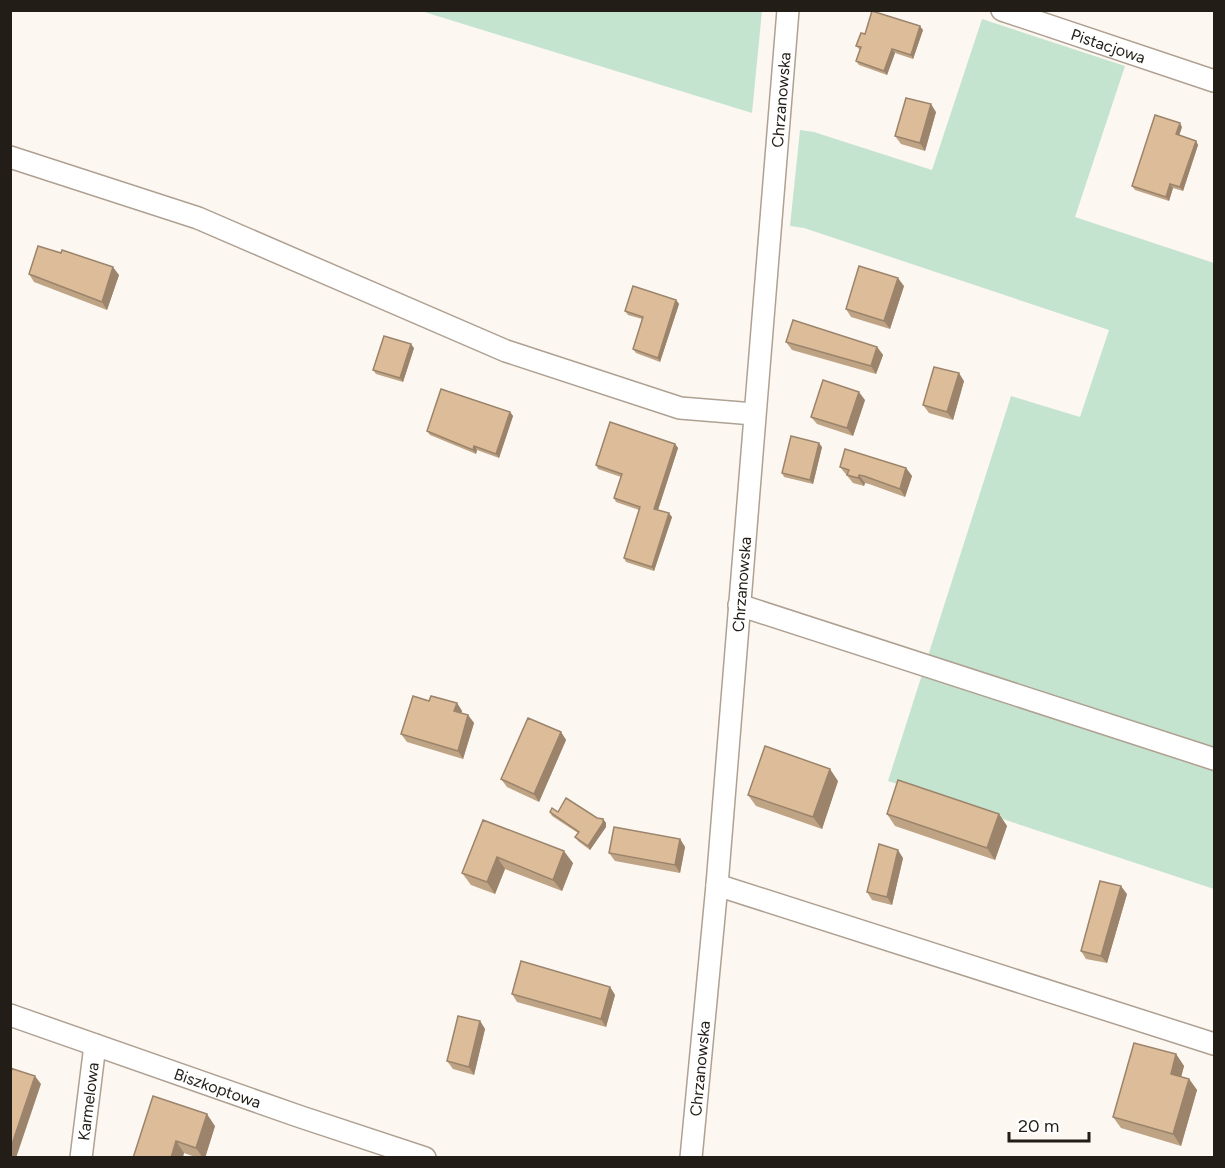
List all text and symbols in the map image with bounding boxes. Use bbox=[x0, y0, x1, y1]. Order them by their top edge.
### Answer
street label: Pistacjowa bbox=[1068, 25, 1148, 67]
street label: Chrzanowska bbox=[768, 51, 795, 148]
street label: Chrzanowska bbox=[729, 536, 755, 633]
street label: Chrzanowska bbox=[686, 1020, 714, 1117]
street label: Karmelowa bbox=[74, 1061, 103, 1142]
street label: Biszkoptowa bbox=[171, 1064, 263, 1112]
scale bar bbox=[1009, 1105, 1088, 1143]
text: 20 m bbox=[1018, 1115, 1059, 1137]

